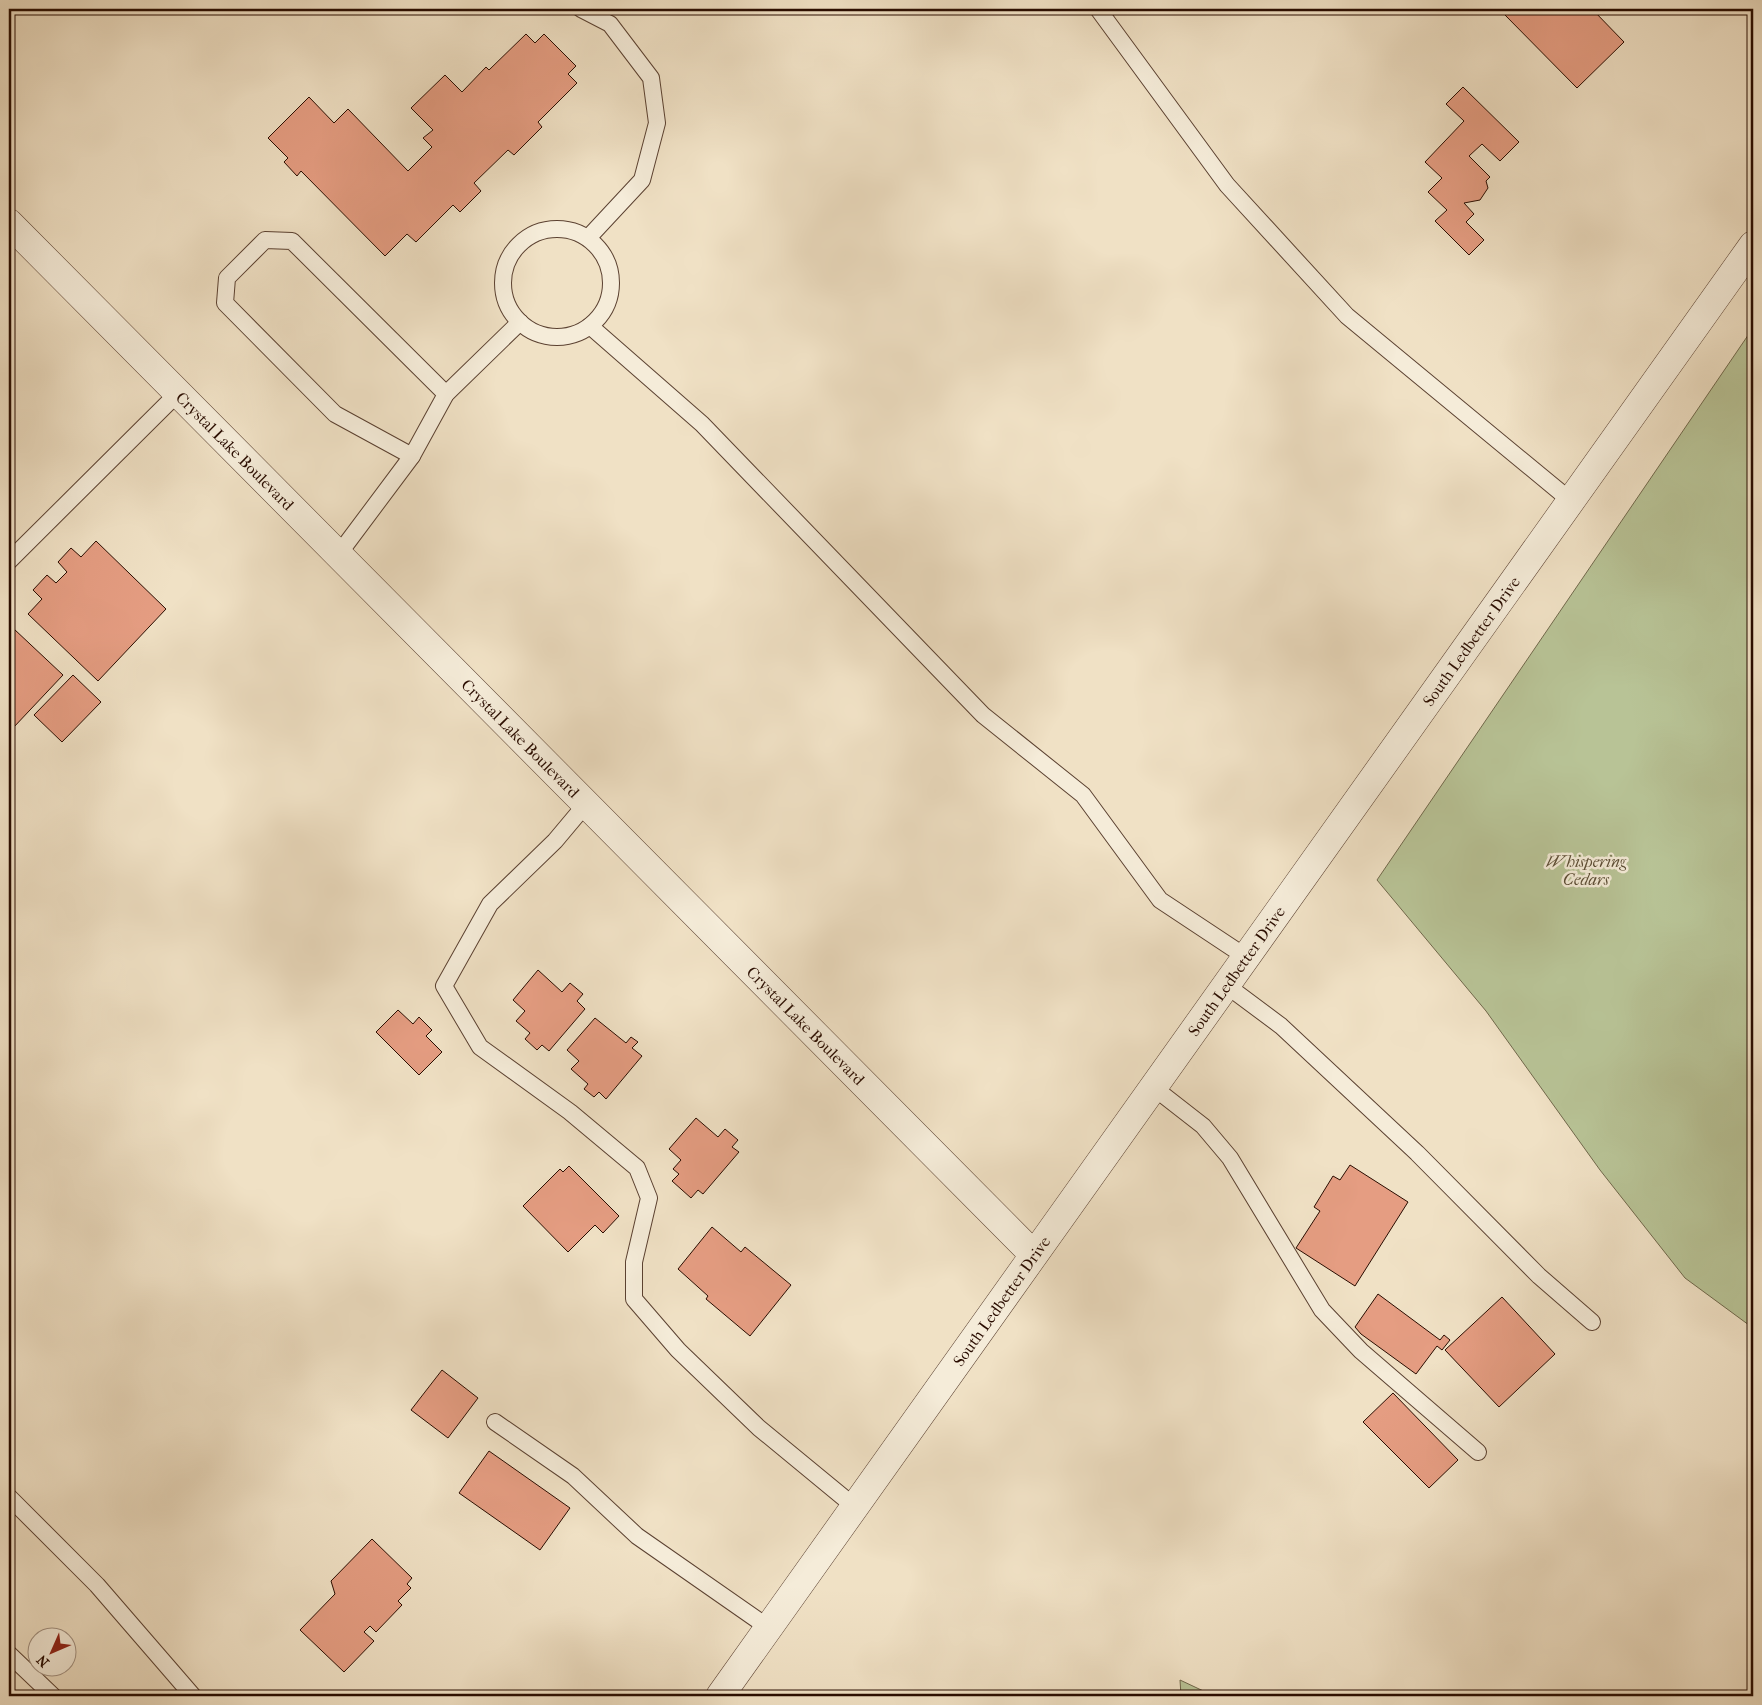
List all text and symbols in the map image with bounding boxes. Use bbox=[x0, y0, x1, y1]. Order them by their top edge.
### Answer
street label: Crystal Lake Boulevard bbox=[172, 388, 298, 515]
street label: South Ledbetter Drive bbox=[1419, 573, 1524, 710]
street label: Crystal Lake Boulevard bbox=[457, 675, 583, 802]
park label: Whispering Cedars bbox=[1546, 852, 1627, 889]
street label: South Ledbetter Drive bbox=[1184, 903, 1289, 1040]
street label: Crystal Lake Boulevard bbox=[743, 963, 869, 1089]
street label: South Ledbetter Drive bbox=[949, 1233, 1054, 1370]
north arrow bbox=[28, 1628, 78, 1678]
text: N bbox=[33, 1651, 53, 1671]

